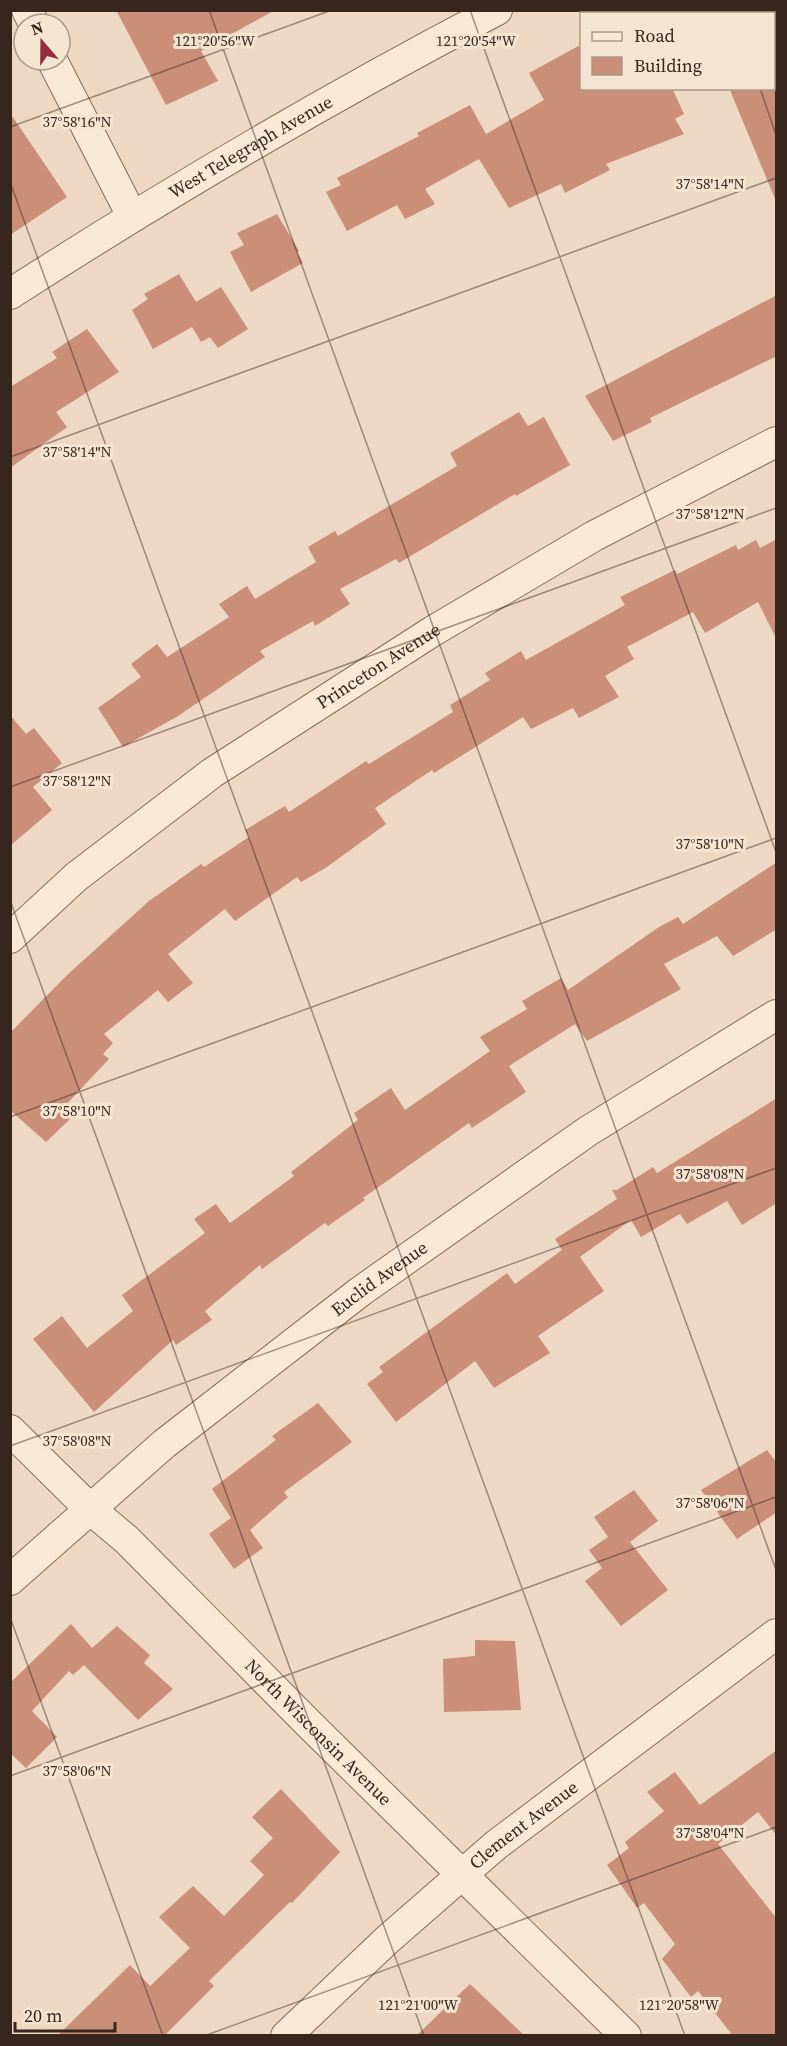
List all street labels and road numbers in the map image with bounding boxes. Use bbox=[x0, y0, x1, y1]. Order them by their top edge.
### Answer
street label: West Telegraph Avenue bbox=[164, 89, 337, 204]
street label: Princeton Avenue bbox=[312, 617, 445, 715]
street label: Euclid Avenue bbox=[326, 1235, 433, 1322]
street label: North Wisconsin Avenue bbox=[239, 1653, 398, 1811]
street label: Clement Avenue bbox=[464, 1775, 583, 1875]

